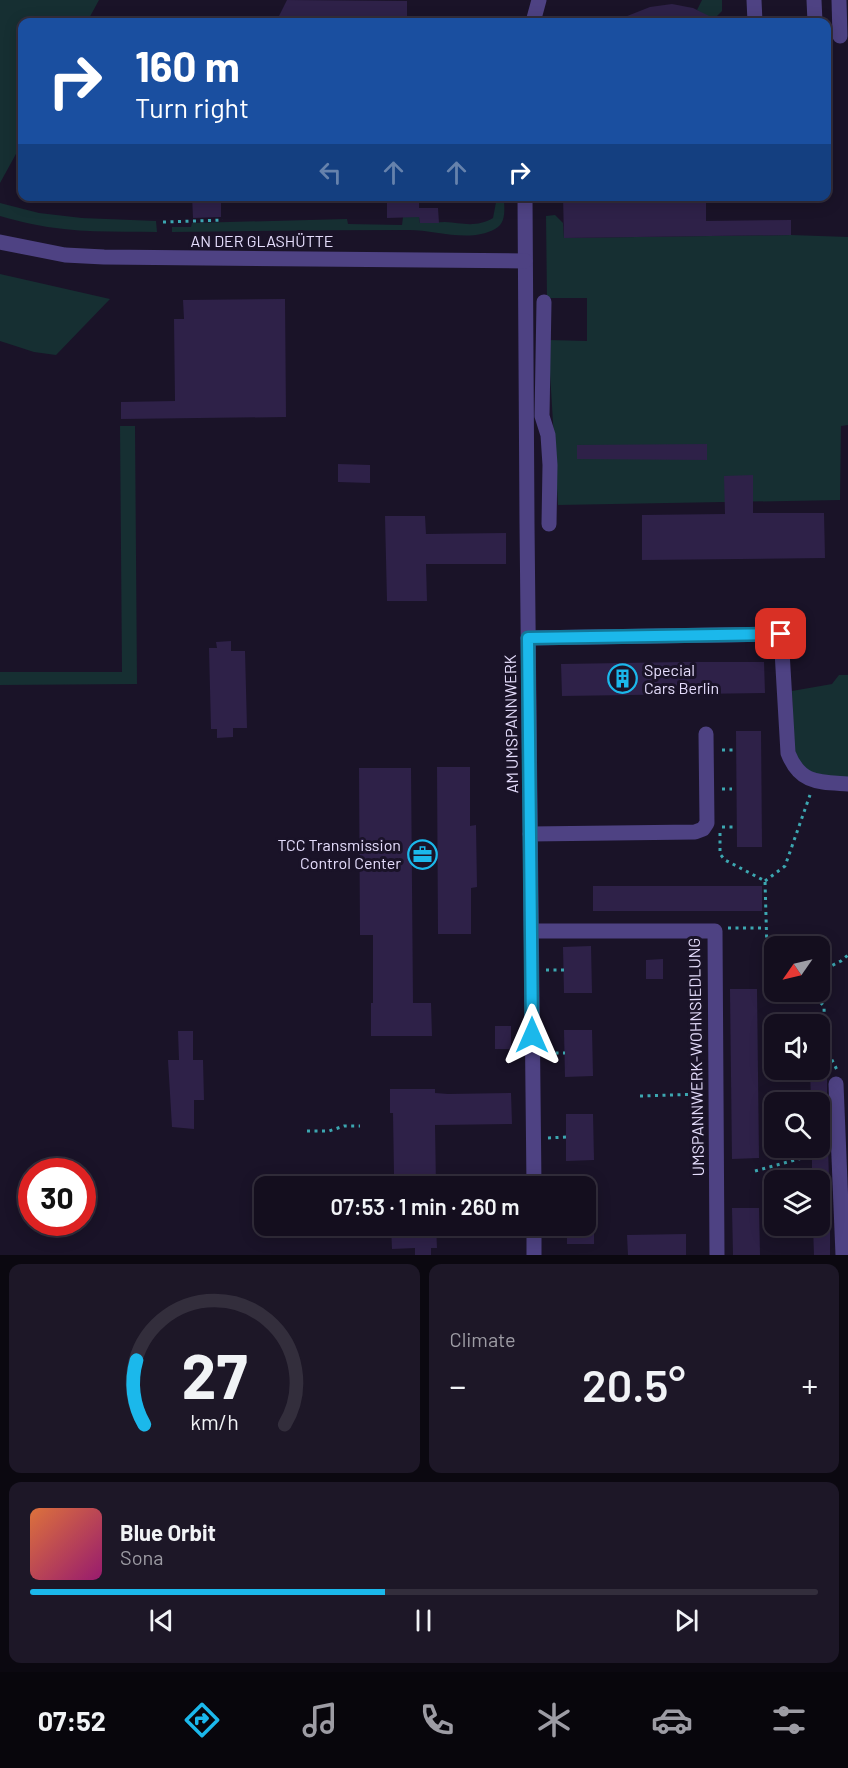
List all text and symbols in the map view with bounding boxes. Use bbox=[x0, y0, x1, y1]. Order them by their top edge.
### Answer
text: 160 m bbox=[135, 40, 240, 90]
icon: right bbox=[36, 42, 114, 120]
text: Turn right bbox=[135, 91, 249, 123]
icon: left bbox=[314, 156, 347, 189]
icon: ahead bbox=[377, 156, 410, 189]
icon: ahead bbox=[440, 156, 473, 189]
icon: right bbox=[503, 156, 536, 189]
street label: AN DER GLASHÜTTE bbox=[190, 231, 334, 250]
pin bbox=[755, 608, 806, 659]
icon: arrive bbox=[764, 617, 797, 650]
street label: AM UMSPANNWERK bbox=[500, 654, 521, 794]
place label: Special Cars Berlin bbox=[644, 660, 719, 697]
building icon: Special Cars Berlin bbox=[607, 663, 639, 695]
place label: TCC Transmission Control Center bbox=[278, 835, 401, 872]
office icon: TCC Transmission Control Center bbox=[406, 838, 438, 870]
north arrow bbox=[764, 936, 830, 1002]
map controls bbox=[764, 936, 830, 1236]
street label: UMSPANNWERK-WOHNSIEDLUNG bbox=[684, 938, 707, 1176]
position arrow bbox=[500, 1003, 564, 1067]
button: sound bbox=[764, 1014, 830, 1080]
button: search bbox=[764, 1092, 830, 1158]
speed limit sign: 30 bbox=[18, 1158, 96, 1236]
button: layers bbox=[764, 1170, 830, 1236]
text: 07:53 · 1 min · 260 m bbox=[331, 1193, 519, 1219]
text: Climate bbox=[450, 1327, 516, 1351]
text: 27 bbox=[181, 1337, 247, 1411]
text: 20.5° bbox=[582, 1357, 686, 1411]
text: − bbox=[450, 1365, 466, 1405]
text: + bbox=[801, 1365, 818, 1405]
text: km/h bbox=[190, 1410, 239, 1435]
text: Blue Orbit bbox=[120, 1519, 216, 1545]
text: Sona bbox=[120, 1545, 164, 1569]
icon: previous bbox=[145, 1604, 178, 1637]
icon: pause bbox=[407, 1604, 440, 1637]
icon: next bbox=[670, 1604, 703, 1637]
icon: directions bbox=[181, 1699, 223, 1741]
icon: music bbox=[299, 1699, 341, 1741]
icon: phone bbox=[416, 1699, 458, 1741]
icon: climate bbox=[533, 1699, 575, 1741]
icon: car bbox=[651, 1699, 693, 1741]
icon: filters bbox=[768, 1699, 810, 1741]
text: 07:52 bbox=[38, 1704, 106, 1736]

